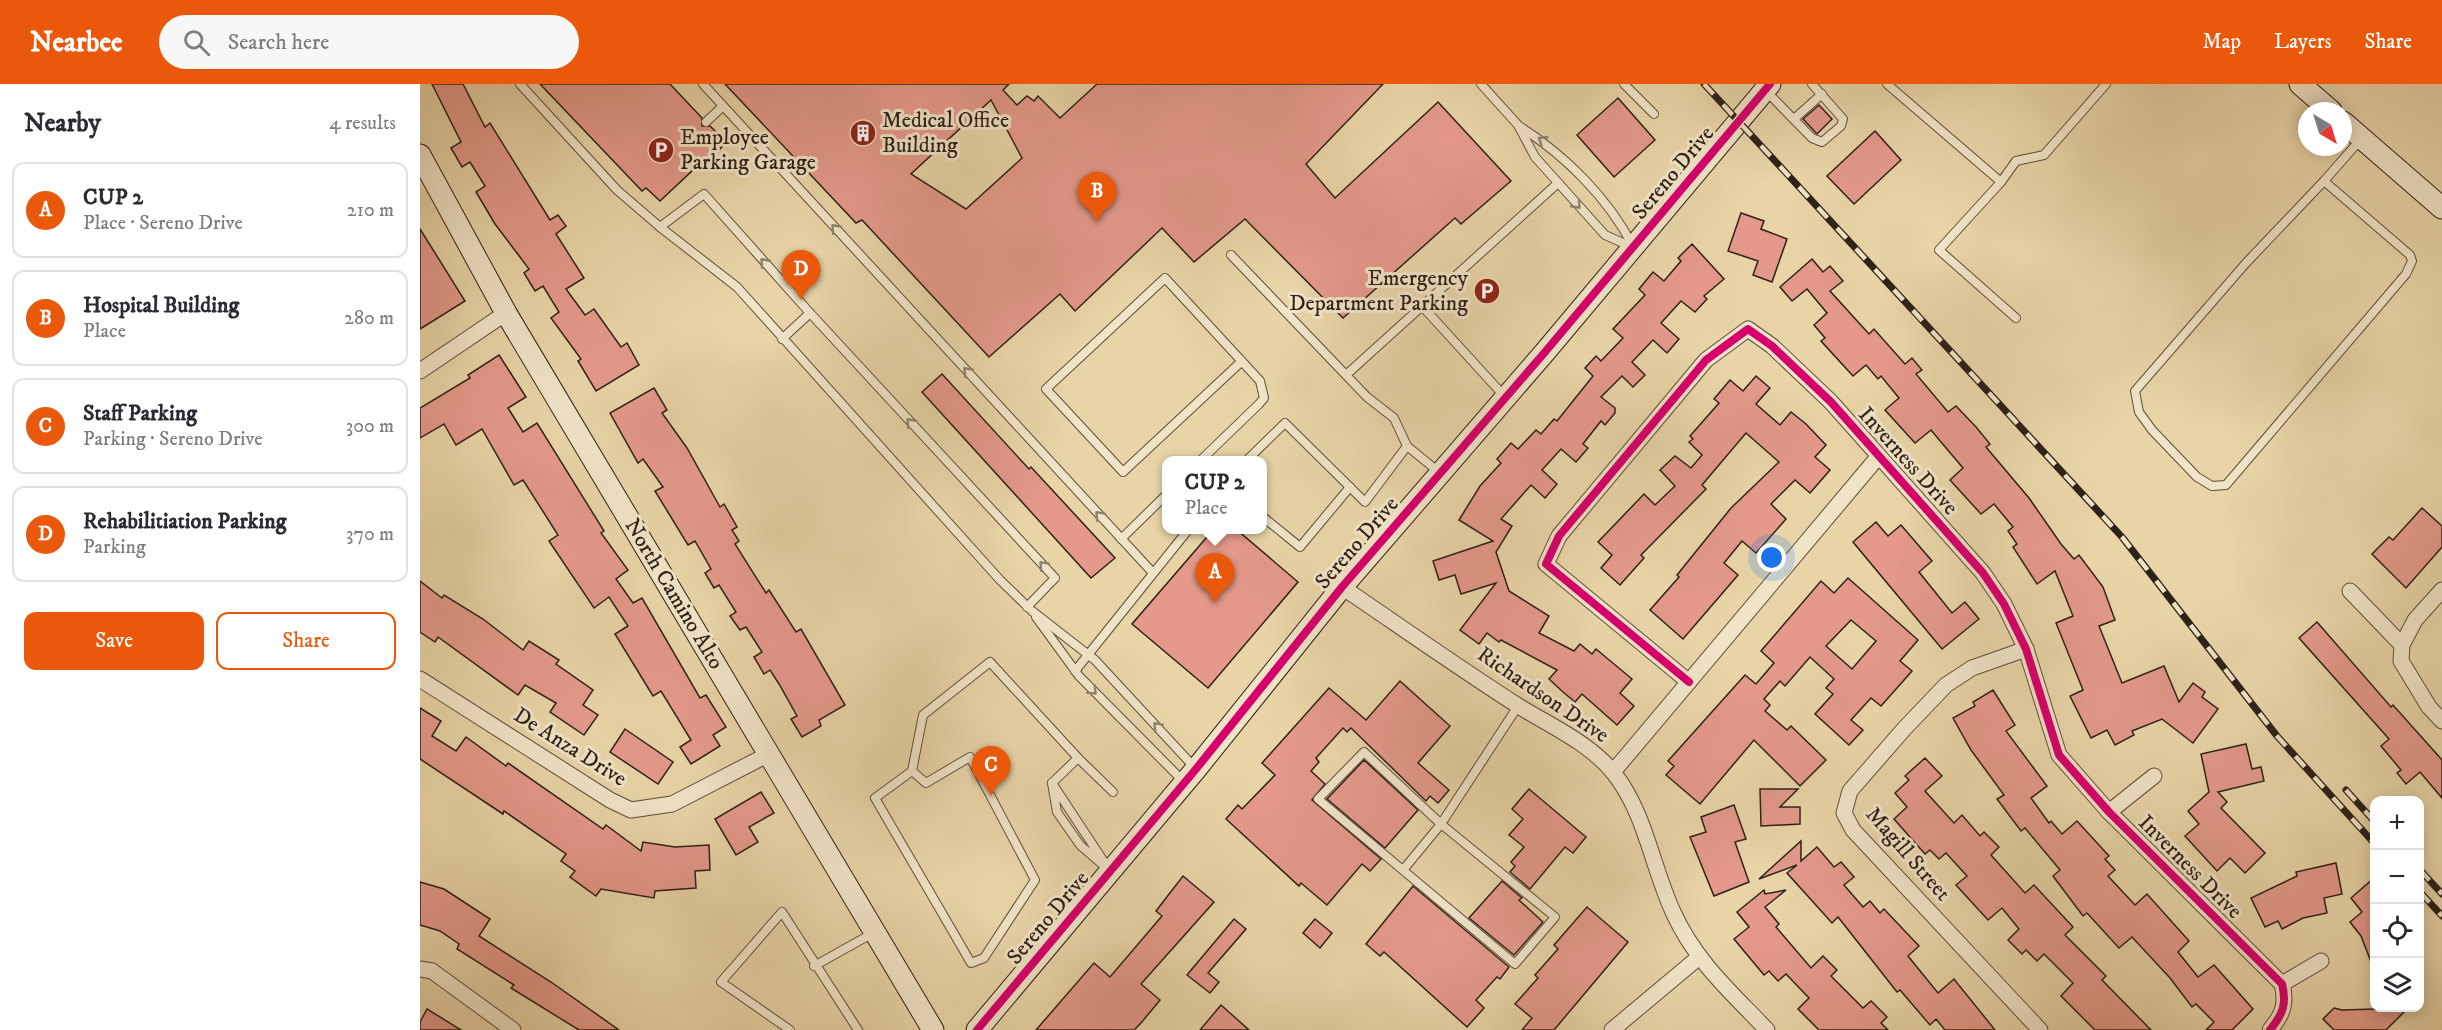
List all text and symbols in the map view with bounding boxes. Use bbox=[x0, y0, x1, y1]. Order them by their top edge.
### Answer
search box bbox=[159, 15, 579, 69]
text: Nearbee bbox=[30, 25, 123, 60]
icon: search bbox=[180, 26, 213, 59]
text: Search here bbox=[228, 29, 329, 56]
text: Map bbox=[2202, 29, 2241, 55]
text: Layers bbox=[2274, 29, 2332, 55]
text: Share bbox=[2365, 29, 2412, 55]
north arrow bbox=[2298, 102, 2352, 156]
text: Nearby bbox=[24, 107, 101, 140]
place label: Medical Office Building bbox=[882, 107, 1009, 159]
text: 4 results bbox=[329, 111, 396, 136]
building icon: Medical Office Building bbox=[848, 118, 878, 148]
street label: Sereno Drive bbox=[1626, 121, 1720, 225]
place label: Employee Parking Garage bbox=[680, 124, 816, 176]
parking icon: Employee Parking Garage bbox=[646, 135, 676, 165]
one-way arrow bbox=[1537, 136, 1548, 147]
pin: B bbox=[1078, 172, 1116, 222]
text: CUP 2 bbox=[83, 184, 143, 211]
text: A bbox=[39, 198, 52, 223]
text: 210 m bbox=[347, 198, 394, 223]
one-way arrow bbox=[1570, 198, 1581, 209]
text: Place · Sereno Drive bbox=[83, 211, 243, 236]
one-way arrow bbox=[831, 224, 842, 235]
pin: D bbox=[782, 250, 820, 300]
one-way arrow bbox=[760, 258, 771, 269]
place label: Emergency Department Parking bbox=[1289, 265, 1469, 317]
parking icon: Emergency Department Parking bbox=[1472, 276, 1502, 306]
text: Hospital Building bbox=[83, 292, 239, 319]
text: B bbox=[39, 306, 52, 331]
text: 280 m bbox=[344, 306, 394, 331]
text: Place bbox=[83, 319, 126, 344]
one-way arrow bbox=[963, 368, 974, 378]
text: Staff Parking bbox=[83, 400, 197, 427]
street label: Inverness Drive bbox=[1852, 401, 1964, 521]
text: C bbox=[39, 414, 52, 439]
text: 300 m bbox=[346, 414, 394, 439]
one-way arrow bbox=[906, 418, 917, 428]
text: Parking · Sereno Drive bbox=[83, 427, 263, 452]
popup bbox=[1162, 456, 1267, 534]
text: CUP 2 bbox=[1185, 469, 1244, 496]
street label: Sereno Drive bbox=[1309, 491, 1405, 595]
text: Place bbox=[1185, 496, 1227, 521]
text: Rehabilitiation Parking bbox=[83, 508, 286, 535]
one-way arrow bbox=[1095, 511, 1106, 522]
street label: North Camino Alto bbox=[618, 514, 730, 674]
text: D bbox=[38, 522, 53, 547]
text: 370 m bbox=[346, 522, 394, 547]
text: Parking bbox=[83, 535, 146, 560]
your location bbox=[1757, 543, 1786, 572]
pin: A bbox=[1196, 554, 1234, 603]
one-way arrow bbox=[1039, 561, 1050, 571]
button: Save bbox=[24, 612, 204, 670]
button: Share bbox=[216, 612, 396, 670]
street label: Richardson Drive bbox=[1472, 641, 1614, 749]
one-way arrow bbox=[1086, 683, 1097, 694]
street label: De Anza Drive bbox=[508, 702, 632, 792]
one-way arrow bbox=[1153, 722, 1164, 733]
pin: C bbox=[972, 746, 1010, 796]
map controls bbox=[2370, 796, 2424, 1012]
button: + bbox=[2370, 796, 2424, 850]
street label: Magill Street bbox=[1860, 801, 1956, 907]
street label: Inverness Drive bbox=[2132, 809, 2248, 925]
button: − bbox=[2370, 850, 2424, 904]
street label: Sereno Drive bbox=[1001, 866, 1095, 970]
button: locate bbox=[2370, 904, 2424, 958]
button: layers bbox=[2370, 958, 2424, 1012]

